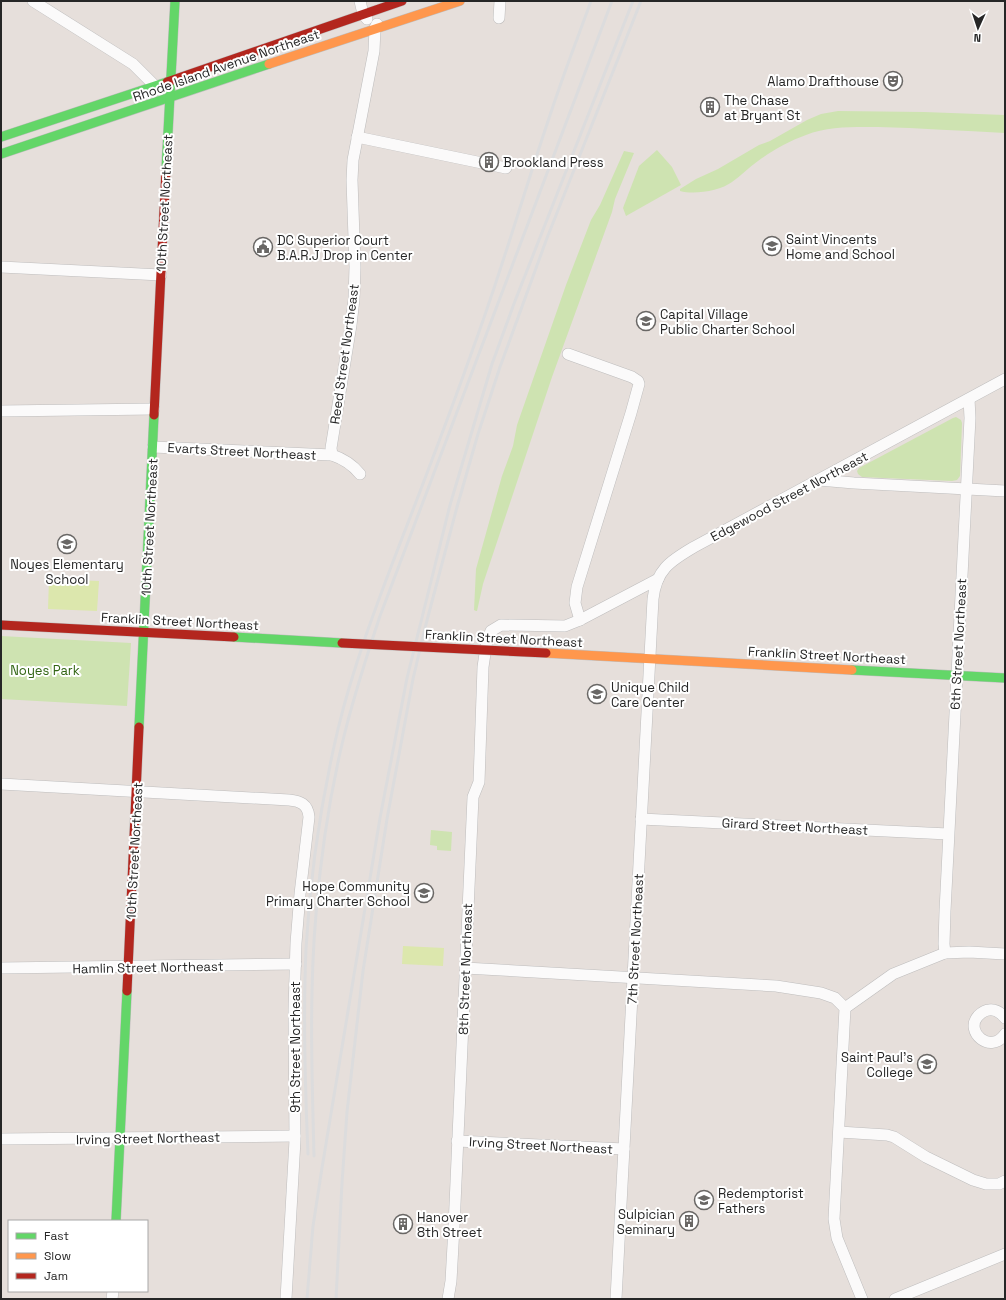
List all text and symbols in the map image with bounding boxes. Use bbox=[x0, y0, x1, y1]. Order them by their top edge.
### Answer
north arrow bbox=[958, 8, 998, 48]
street label: Rhode Island Avenue Northeast bbox=[131, 25, 322, 105]
text: N bbox=[973, 31, 982, 45]
theatre icon: Alamo Drafthouse bbox=[882, 70, 904, 92]
place label: Alamo Drafthouse bbox=[767, 73, 879, 90]
place label: The Chase at Bryant St bbox=[724, 92, 800, 124]
building icon: The Chase at Bryant St bbox=[699, 96, 721, 118]
street label: 10th Street Northeast bbox=[152, 134, 177, 272]
building icon: Brookland Press bbox=[478, 151, 500, 173]
place label: Brookland Press bbox=[503, 154, 604, 171]
place label: Saint Vincents Home and School bbox=[786, 231, 895, 263]
place label: DC Superior Court B.A.R.J Drop in Center bbox=[277, 232, 413, 264]
school or university icon: Saint Vincents Home and School bbox=[761, 235, 783, 257]
public building icon: DC Superior Court B.A.R.J Drop in Center bbox=[252, 236, 274, 258]
street label: Reed Street Northeast bbox=[326, 283, 363, 425]
place label: Capital Village Public Charter School bbox=[660, 306, 795, 338]
school or university icon: Capital Village Public Charter School bbox=[635, 310, 657, 332]
street label: Evarts Street Northeast bbox=[167, 439, 317, 464]
street label: Edgewood Street Northeast bbox=[708, 448, 871, 545]
street label: 10th Street Northeast bbox=[137, 458, 162, 596]
school or university icon: Noyes Elementary School bbox=[56, 533, 78, 555]
place label: Noyes Elementary School bbox=[10, 556, 124, 588]
street label: 6th Street Northeast bbox=[947, 578, 970, 710]
street label: Franklin Street Northeast bbox=[101, 609, 259, 634]
street label: Franklin Street Northeast bbox=[425, 626, 583, 651]
street label: Franklin Street Northeast bbox=[748, 643, 906, 668]
park label: Noyes Park bbox=[10, 662, 80, 679]
place label: Unique Child Care Center bbox=[611, 679, 689, 711]
school or university icon: Unique Child Care Center bbox=[586, 683, 608, 705]
street label: 10th Street Northeast bbox=[122, 782, 147, 920]
street label: Girard Street Northeast bbox=[721, 814, 869, 839]
street label: 7th Street Northeast bbox=[624, 873, 647, 1005]
place label: Hope Community Primary Charter School bbox=[266, 878, 410, 910]
school or university icon: Hope Community Primary Charter School bbox=[413, 882, 435, 904]
street label: 8th Street Northeast bbox=[455, 903, 476, 1035]
street label: Hamlin Street Northeast bbox=[72, 958, 224, 977]
street label: 9th Street Northeast bbox=[287, 981, 304, 1113]
place label: Saint Paul's College bbox=[841, 1049, 913, 1081]
school or university icon: Saint Paul's College bbox=[916, 1053, 938, 1075]
street label: Irving Street Northeast bbox=[76, 1129, 220, 1148]
street label: Irving Street Northeast bbox=[468, 1133, 613, 1158]
place label: Redemptorist Fathers bbox=[718, 1185, 804, 1217]
school or university icon: Redemptorist Fathers bbox=[693, 1189, 715, 1211]
place label: Sulpician Seminary bbox=[617, 1206, 675, 1238]
place label: Hanover 8th Street bbox=[417, 1209, 482, 1241]
building icon: Sulpician Seminary bbox=[678, 1210, 700, 1232]
building icon: Hanover 8th Street bbox=[392, 1213, 414, 1235]
legend bbox=[8, 1220, 148, 1292]
text: Fast bbox=[44, 1228, 69, 1244]
text: Slow bbox=[44, 1248, 71, 1264]
text: Jam bbox=[44, 1268, 68, 1284]

